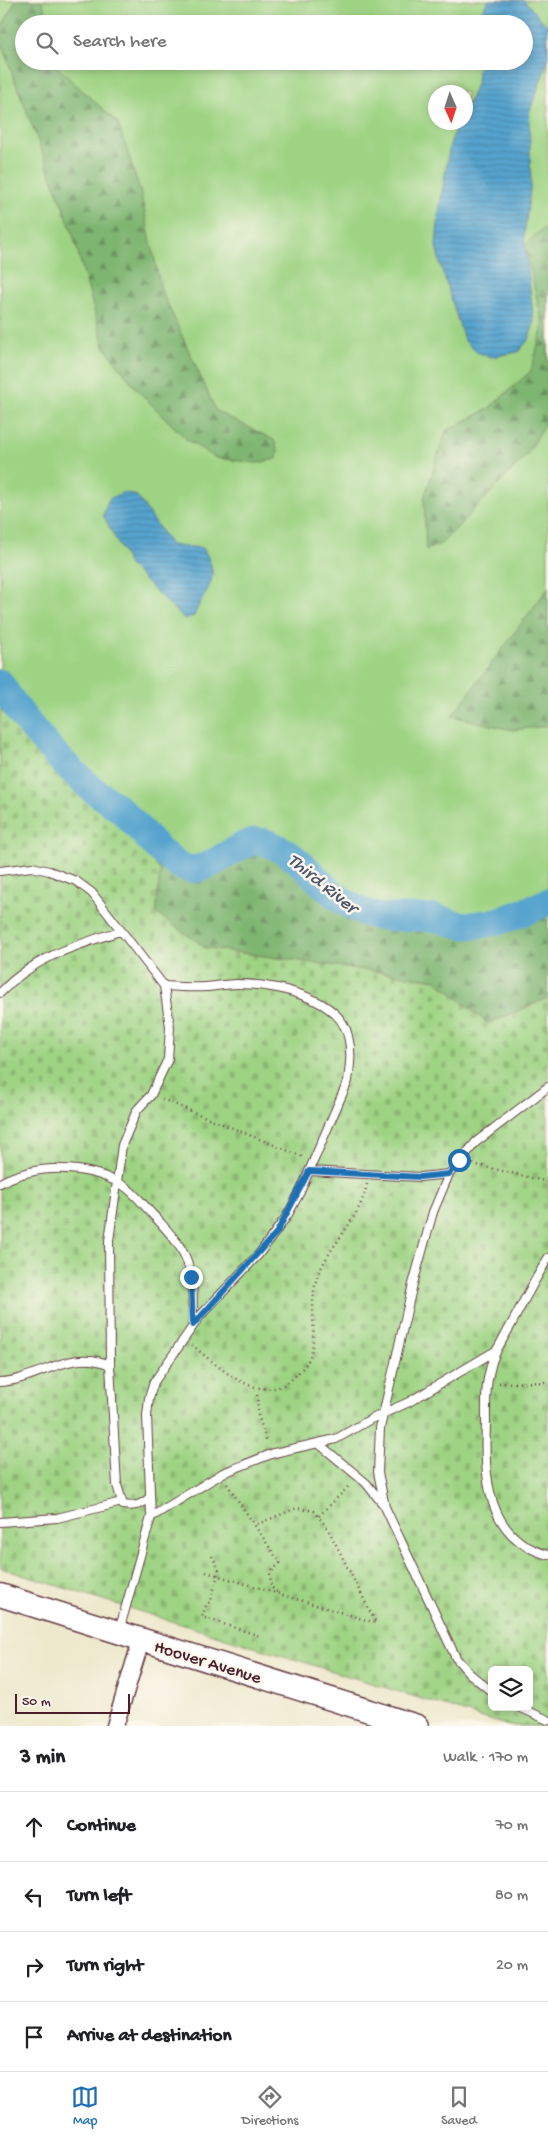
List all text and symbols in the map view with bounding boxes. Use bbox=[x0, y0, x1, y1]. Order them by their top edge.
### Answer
search box bbox=[15, 15, 533, 70]
icon: search bbox=[33, 29, 61, 57]
text: Search here bbox=[73, 31, 167, 54]
north arrow bbox=[428, 85, 473, 130]
water label: Third River bbox=[282, 850, 365, 922]
route start bbox=[448, 1149, 471, 1172]
route end bbox=[180, 1266, 203, 1289]
street label: Hoover Avenue bbox=[151, 1637, 264, 1690]
map controls bbox=[488, 1666, 533, 1711]
button: layers bbox=[488, 1666, 533, 1711]
scale bar bbox=[15, 1691, 130, 1714]
text: 50 m bbox=[22, 1694, 51, 1711]
text: 3 min bbox=[20, 1746, 65, 1771]
text: Walk · 170 m bbox=[443, 1749, 528, 1768]
icon: ahead bbox=[20, 1813, 48, 1841]
text: Continue bbox=[67, 1815, 136, 1838]
text: 70 m bbox=[495, 1817, 528, 1836]
icon: left bbox=[20, 1883, 48, 1911]
text: Turn left bbox=[67, 1885, 131, 1908]
text: 80 m bbox=[495, 1887, 528, 1906]
icon: right bbox=[20, 1953, 48, 1981]
text: Turn right bbox=[67, 1955, 143, 1978]
text: 20 m bbox=[496, 1957, 528, 1976]
icon: arrive bbox=[20, 2023, 48, 2051]
text: Arrive at destination bbox=[67, 2025, 231, 2048]
tab: Map bbox=[71, 2083, 99, 2130]
tab: Directions bbox=[242, 2083, 299, 2130]
tab: Saved bbox=[441, 2083, 477, 2130]

